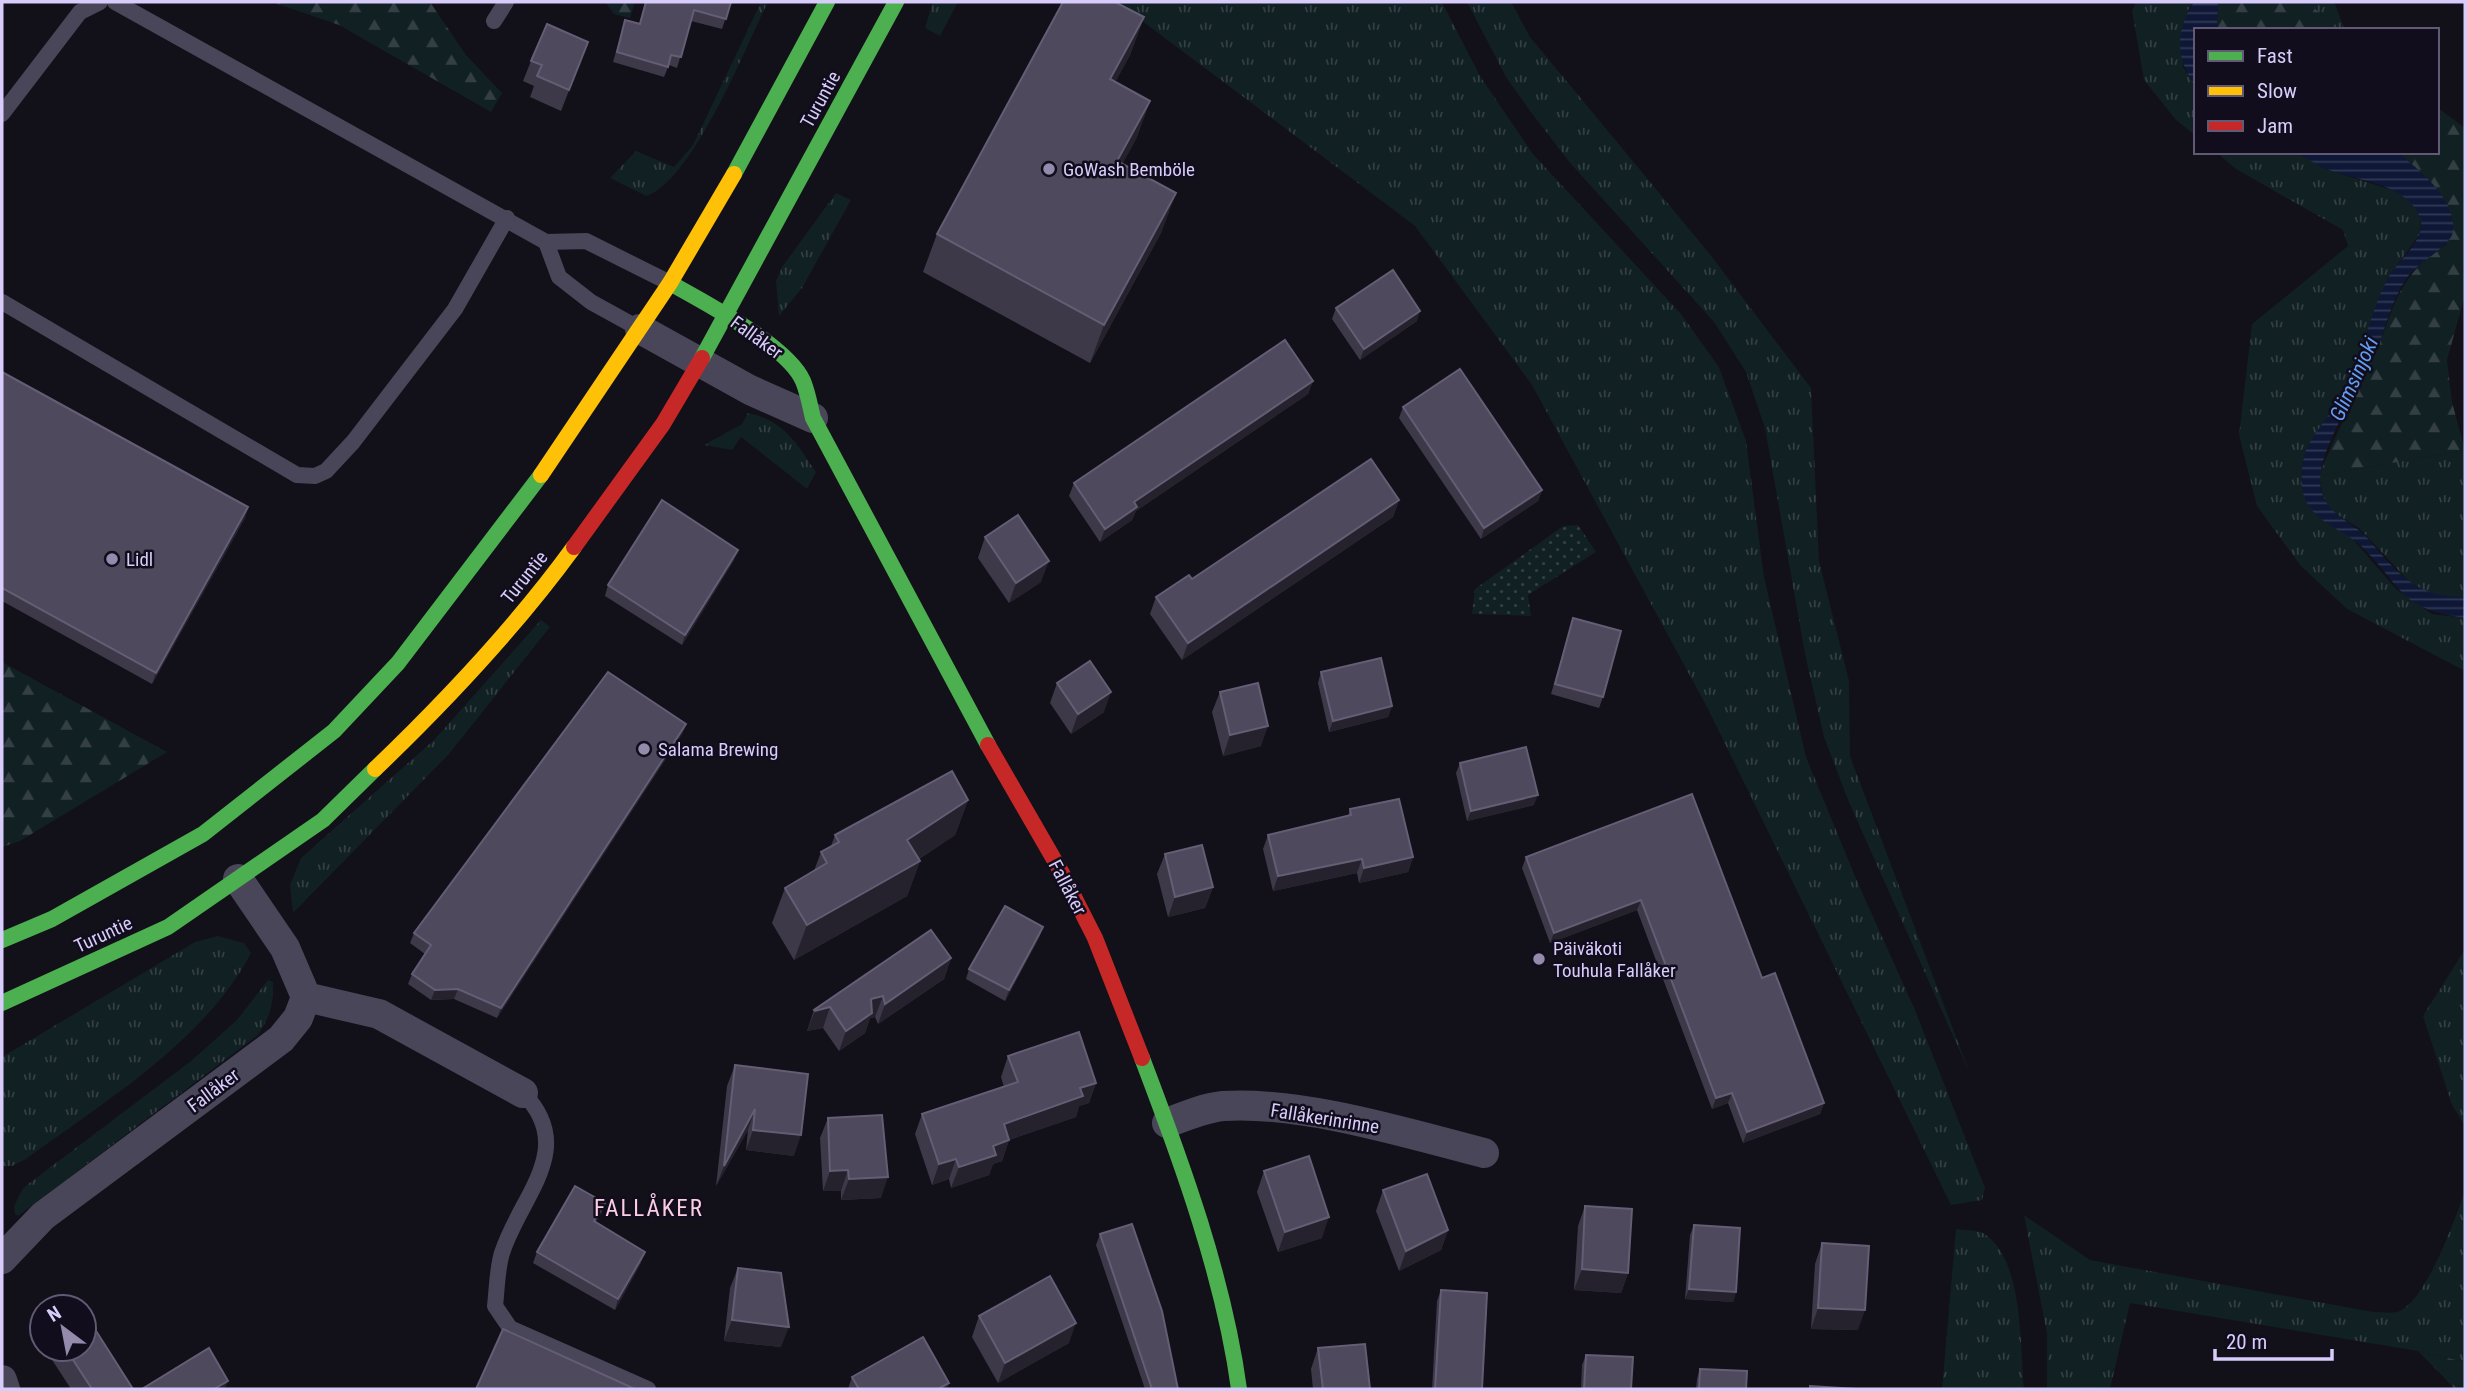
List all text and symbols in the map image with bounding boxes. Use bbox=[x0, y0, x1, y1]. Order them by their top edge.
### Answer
legend bbox=[2194, 28, 2439, 154]
text: Fast bbox=[2257, 44, 2293, 68]
street label: Turuntie bbox=[796, 67, 845, 132]
text: Slow bbox=[2257, 79, 2297, 103]
text: Jam bbox=[2257, 114, 2293, 138]
place label: GoWash Bemböle bbox=[1063, 158, 1195, 181]
marker: GoWash Bemböle bbox=[1041, 161, 1057, 177]
street label: Fallåker bbox=[726, 311, 787, 364]
water label: Glimsinjoki bbox=[2325, 333, 2383, 425]
street label: Turuntie bbox=[496, 546, 553, 608]
place label: Lidl bbox=[126, 548, 153, 571]
marker: Lidl bbox=[104, 551, 120, 567]
place label: Salama Brewing bbox=[658, 738, 778, 761]
marker: Salama Brewing bbox=[636, 741, 652, 757]
street label: Fallåker bbox=[1044, 856, 1092, 919]
street label: Turuntie bbox=[71, 911, 136, 958]
place label: Päiväkoti Touhula Fallåker bbox=[1553, 937, 1676, 982]
marker: Päiväkoti Touhula Fallåker bbox=[1531, 951, 1547, 967]
street label: Fallåker bbox=[183, 1063, 244, 1117]
street label: Fallåkerinrinne bbox=[1269, 1099, 1381, 1138]
district label: FALLÅKER bbox=[594, 1193, 704, 1222]
north arrow bbox=[28, 1293, 98, 1363]
text: N bbox=[43, 1301, 65, 1327]
scale bar bbox=[2215, 1318, 2332, 1362]
text: 20 m bbox=[2226, 1330, 2267, 1354]

